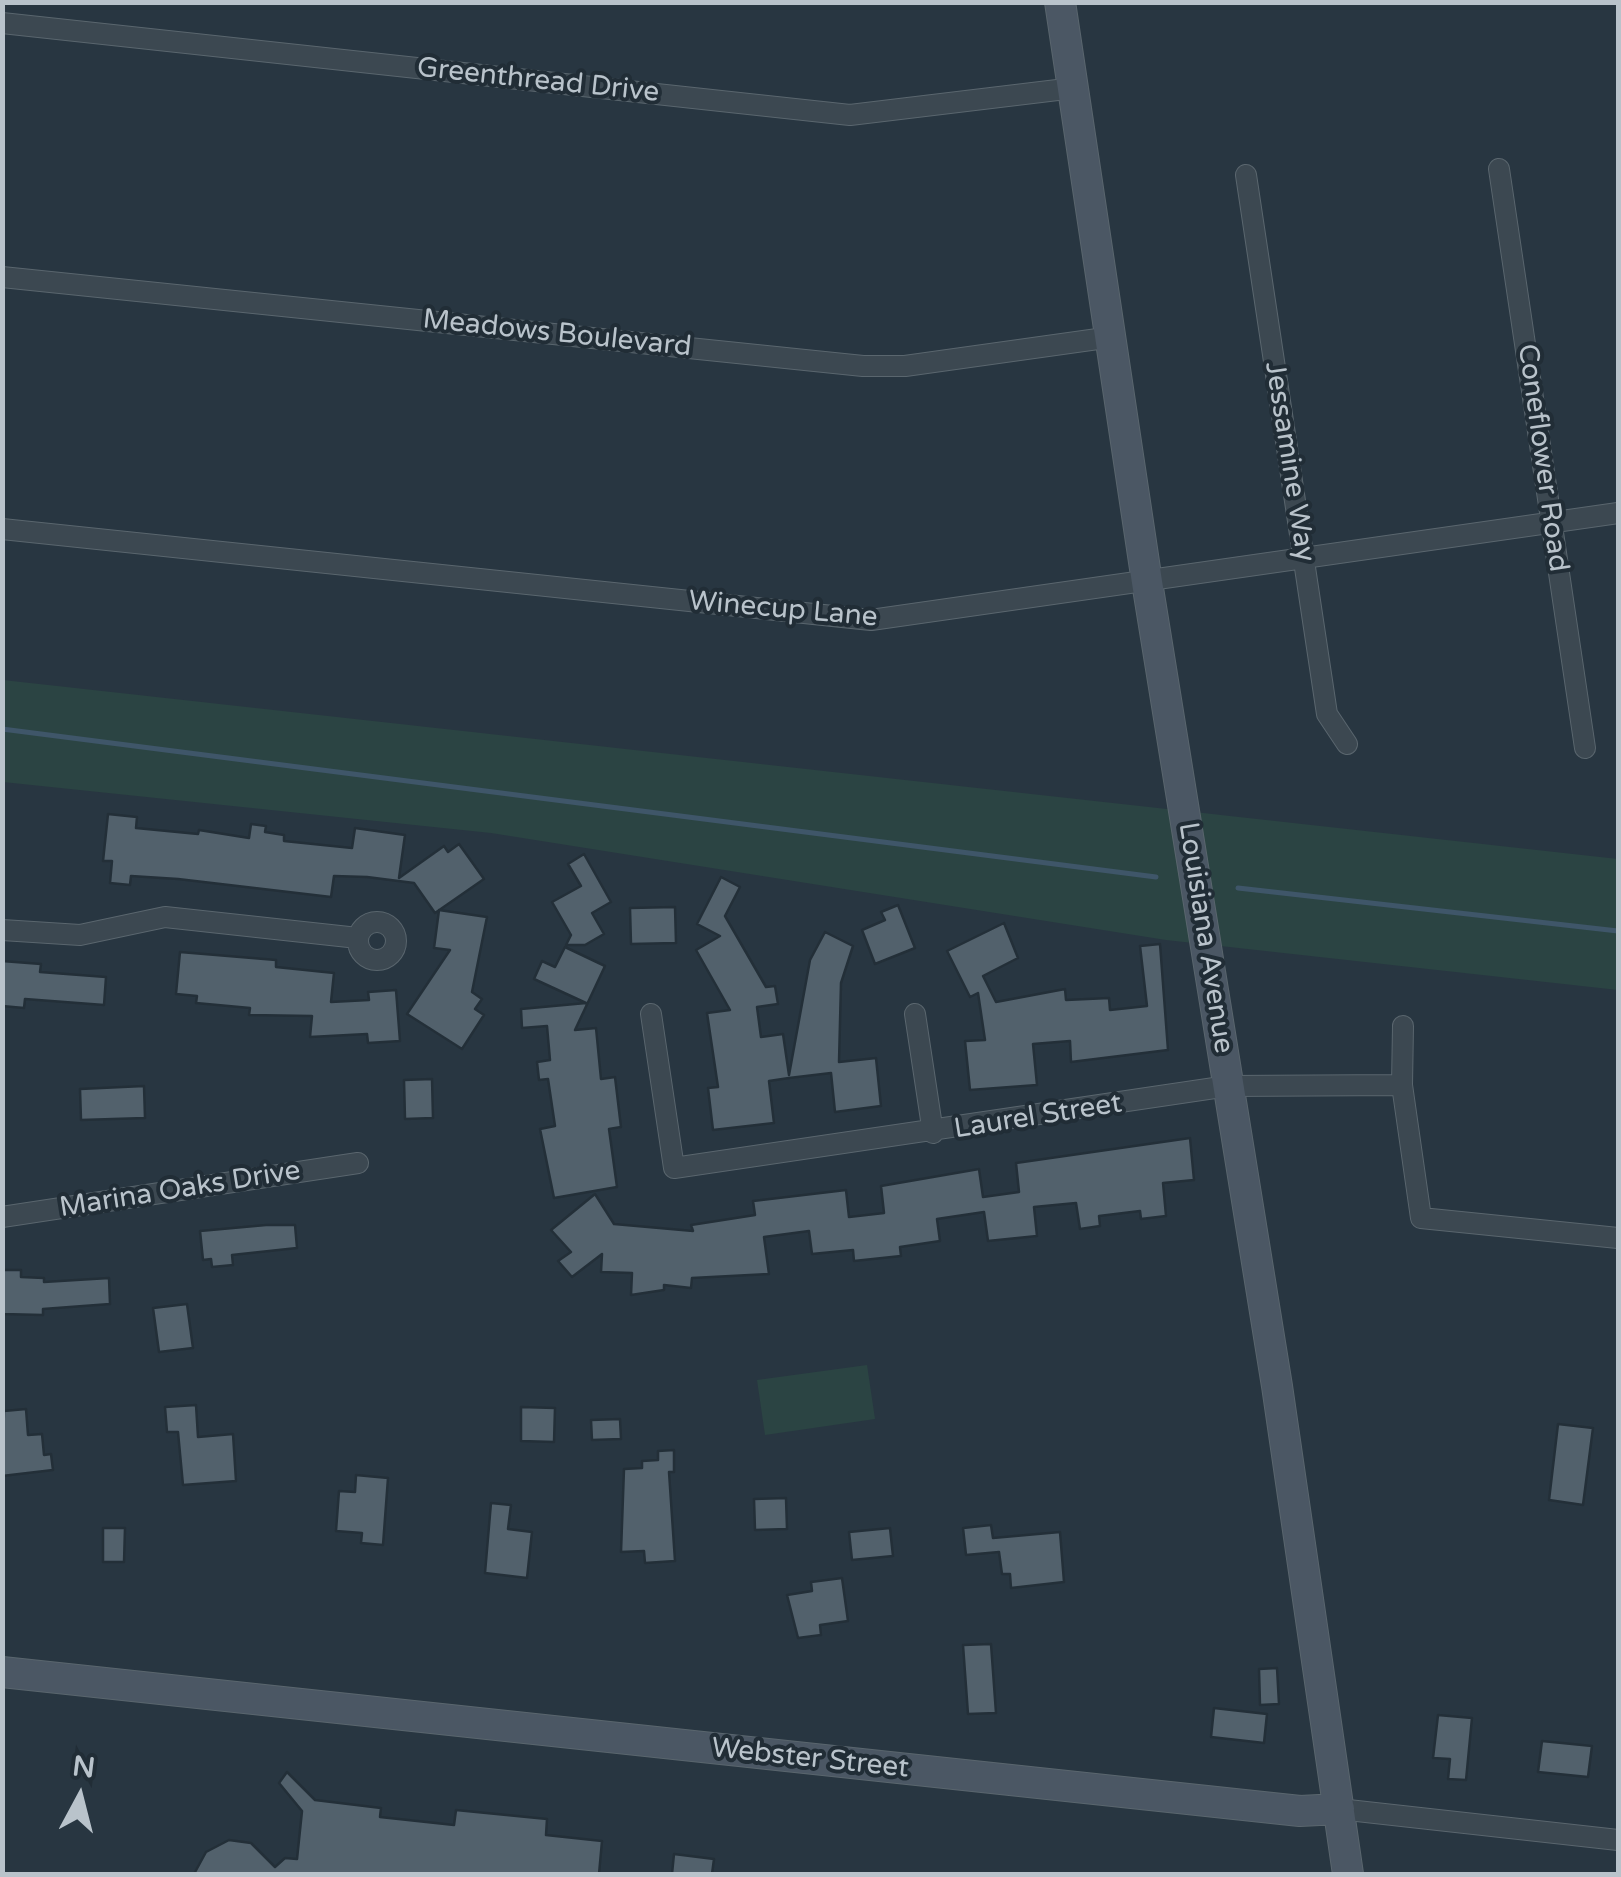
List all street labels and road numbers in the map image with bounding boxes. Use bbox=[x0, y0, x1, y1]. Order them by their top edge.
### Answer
street label: Greenthread Drive bbox=[415, 52, 661, 110]
street label: Meadows Boulevard bbox=[421, 303, 693, 365]
street label: Coneflower Road bbox=[1509, 342, 1575, 574]
street label: Jessamine Way bbox=[1257, 360, 1321, 564]
street label: Winecup Lane bbox=[687, 585, 879, 635]
street label: Louisiana Avenue bbox=[1170, 820, 1240, 1056]
street label: Laurel Street bbox=[952, 1087, 1124, 1147]
street label: Marina Oaks Drive bbox=[57, 1154, 303, 1226]
street label: Webster Street bbox=[710, 1732, 910, 1786]

